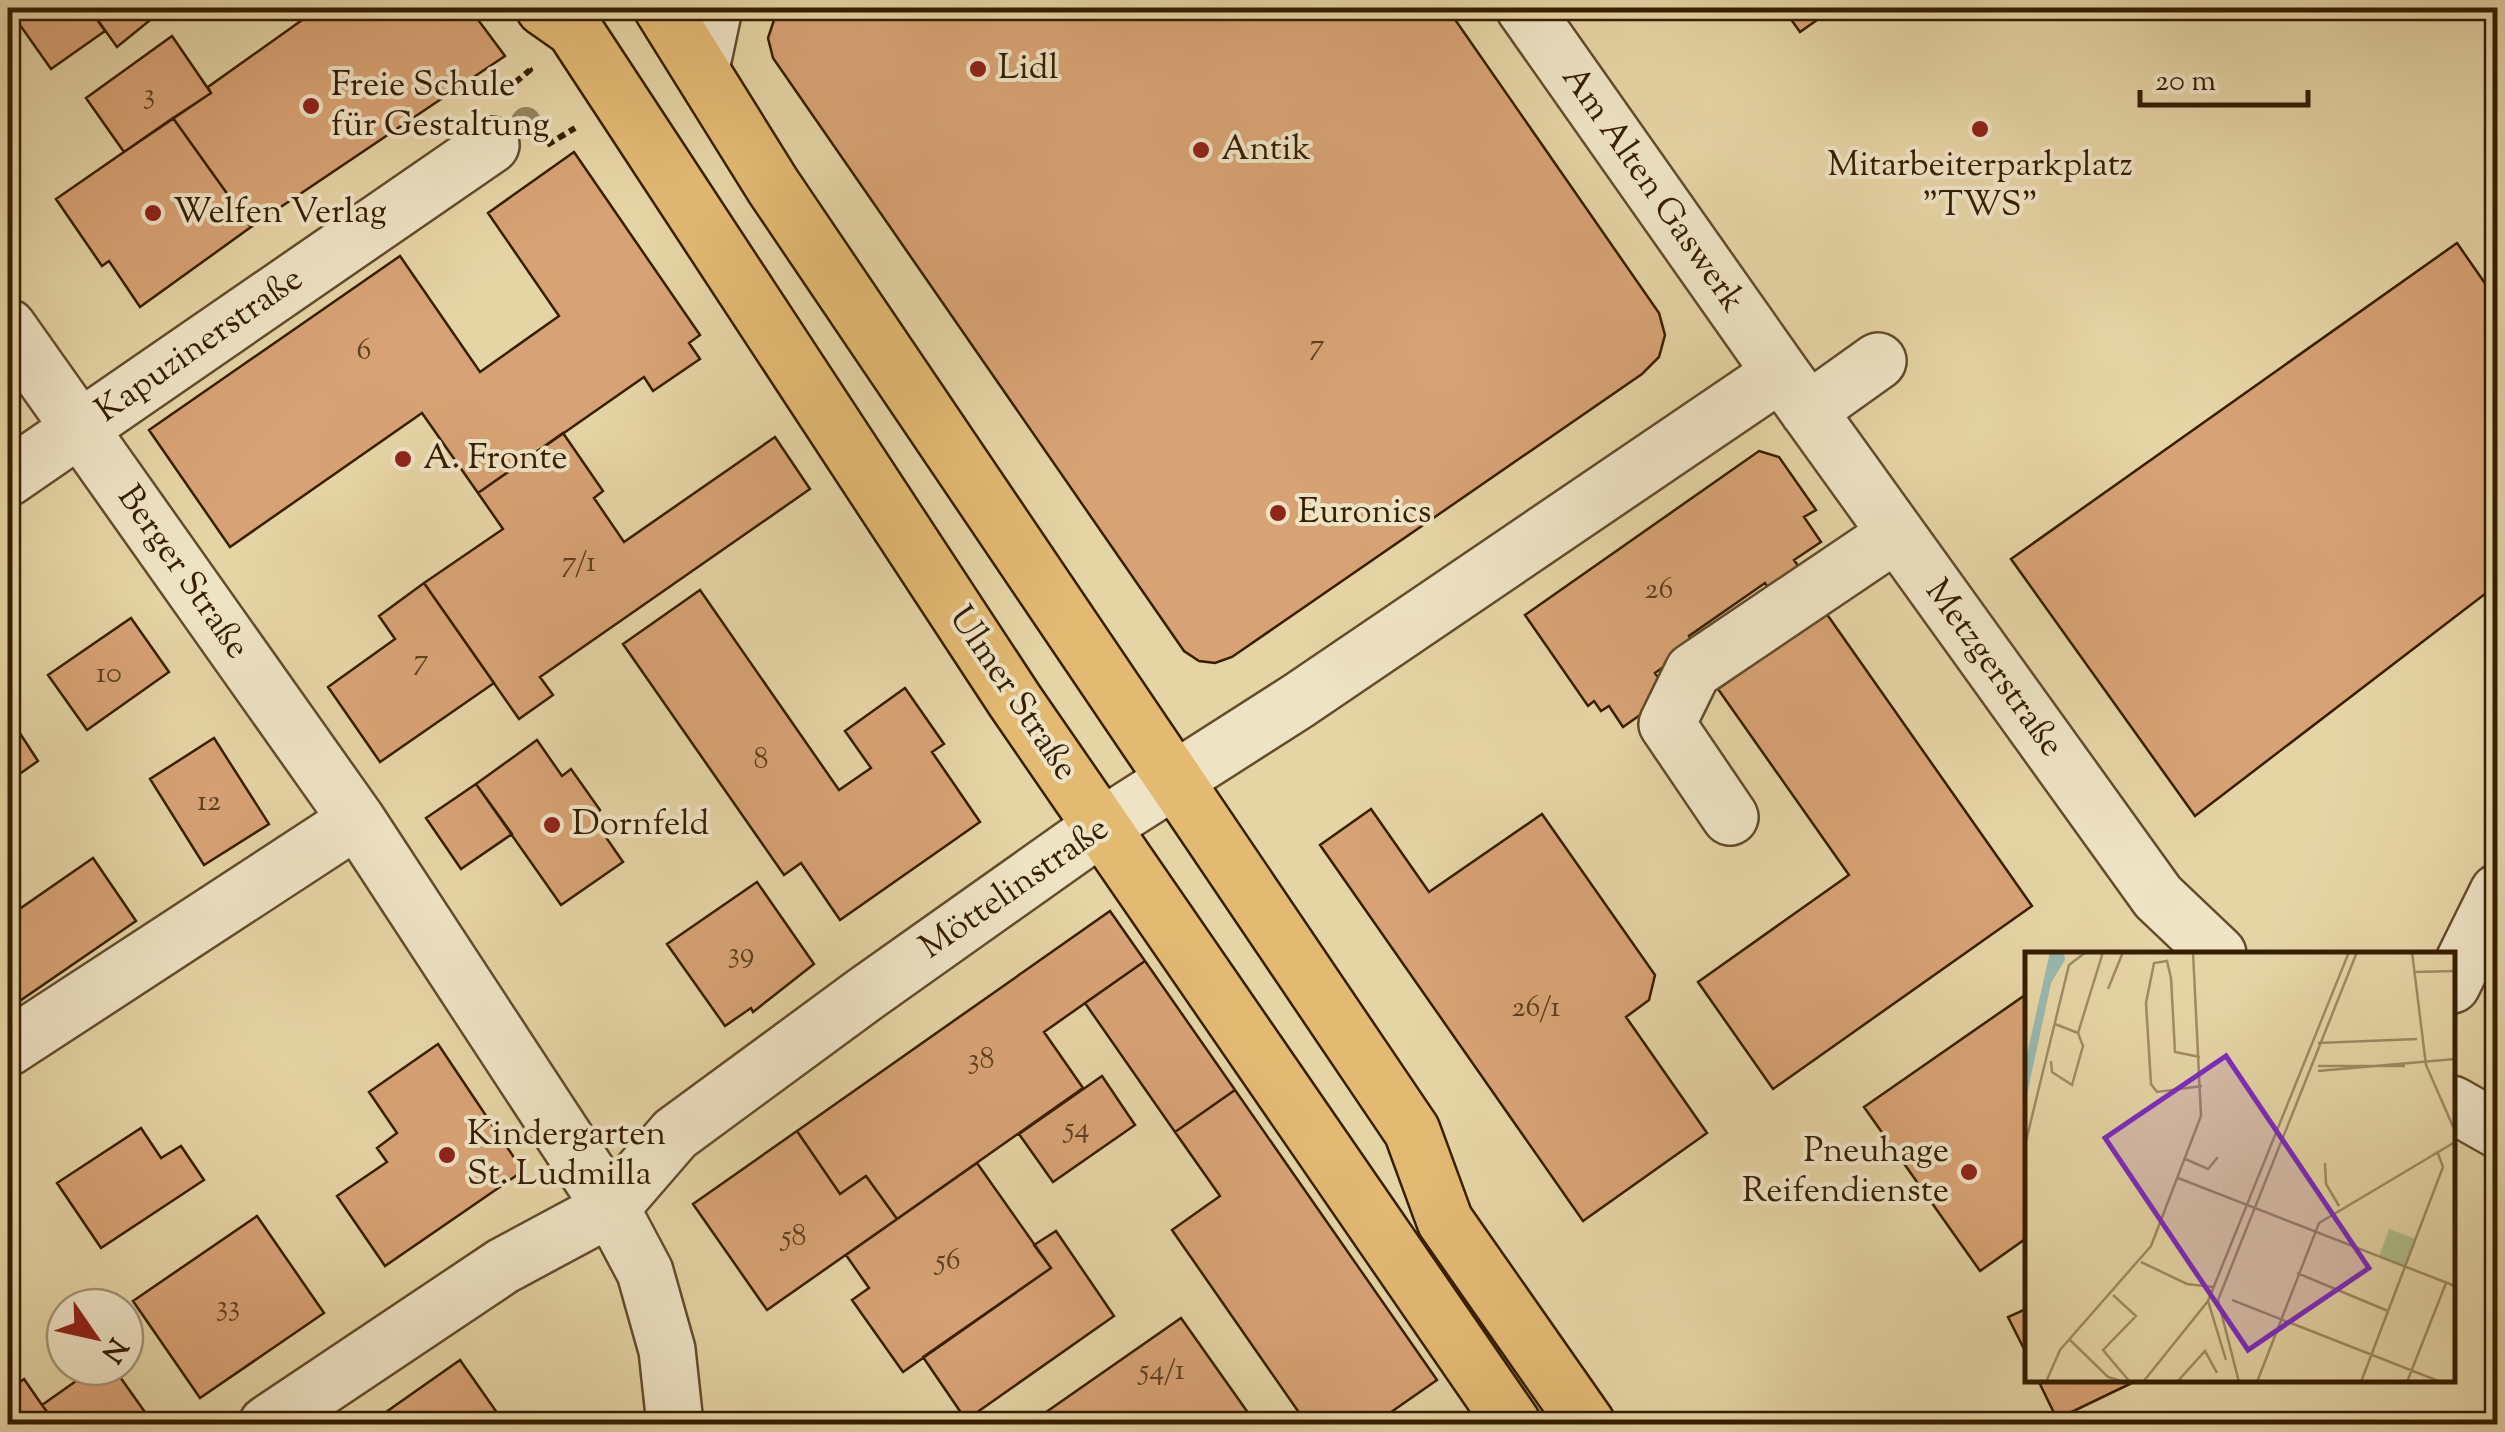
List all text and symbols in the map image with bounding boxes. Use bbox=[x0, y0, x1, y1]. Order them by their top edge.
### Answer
place label: Lidl bbox=[998, 44, 1059, 95]
scale bar bbox=[2140, 45, 2308, 107]
street label: Am Alten Gaswerk bbox=[1548, 56, 1756, 324]
marker: Lidl bbox=[967, 58, 989, 80]
place label: Freie Schule für Gestaltung bbox=[331, 61, 550, 152]
text: 20 m bbox=[2155, 61, 2216, 104]
house number: 3 bbox=[143, 74, 155, 117]
marker: Freie Schule für Gestaltung bbox=[300, 95, 322, 117]
marker: Mitarbeiterparkplatz "TWS" bbox=[1969, 118, 1991, 140]
place label: Antik bbox=[1221, 125, 1311, 176]
marker: Antik bbox=[1190, 139, 1212, 161]
place label: Mitarbeiterparkplatz "TWS" bbox=[1827, 141, 2133, 232]
place label: Welfen Verlag bbox=[173, 188, 387, 239]
marker: Welfen Verlag bbox=[142, 202, 164, 224]
street label: Kapuzinerstraße bbox=[86, 255, 314, 437]
house number: 7 bbox=[1309, 325, 1325, 368]
house number: 6 bbox=[357, 330, 371, 373]
place label: A. Fronte bbox=[423, 434, 567, 485]
marker: A. Fronte bbox=[392, 448, 414, 470]
street label: Berger Straße bbox=[103, 476, 261, 670]
place label: Euronics bbox=[1298, 488, 1432, 539]
marker: Euronics bbox=[1267, 502, 1289, 524]
house number: 7/1 bbox=[562, 542, 596, 585]
house number: 26 bbox=[1645, 569, 1673, 612]
street label: Metzgerstraße bbox=[1911, 569, 2075, 769]
street label: Ulmer Straße bbox=[935, 597, 1089, 791]
house number: 7 bbox=[413, 640, 429, 683]
house number: 10 bbox=[96, 653, 122, 696]
house number: 8 bbox=[754, 739, 769, 782]
house number: 12 bbox=[197, 781, 221, 824]
place label: Dornfeld bbox=[572, 800, 710, 851]
street label: Möttelinstraße bbox=[910, 805, 1120, 973]
marker: Dornfeld bbox=[541, 814, 563, 836]
house number: 39 bbox=[728, 933, 754, 976]
inset map bbox=[2025, 952, 2455, 1382]
house number: 26/1 bbox=[1512, 987, 1561, 1030]
house number: 38 bbox=[967, 1039, 995, 1082]
house number: 54 bbox=[1062, 1108, 1090, 1151]
place label: Kindergarten St. Ludmilla bbox=[467, 1110, 666, 1201]
place label: Pneuhage Reifendienste bbox=[1742, 1127, 1949, 1218]
marker: Kindergarten St. Ludmilla bbox=[436, 1144, 458, 1166]
marker: Pneuhage Reifendienste bbox=[1958, 1161, 1980, 1183]
house number: 58 bbox=[779, 1216, 807, 1259]
house number: 56 bbox=[933, 1240, 961, 1283]
house number: 33 bbox=[216, 1286, 240, 1329]
north arrow bbox=[45, 1287, 145, 1387]
text: N bbox=[90, 1329, 136, 1370]
house number: 54/1 bbox=[1137, 1350, 1185, 1393]

